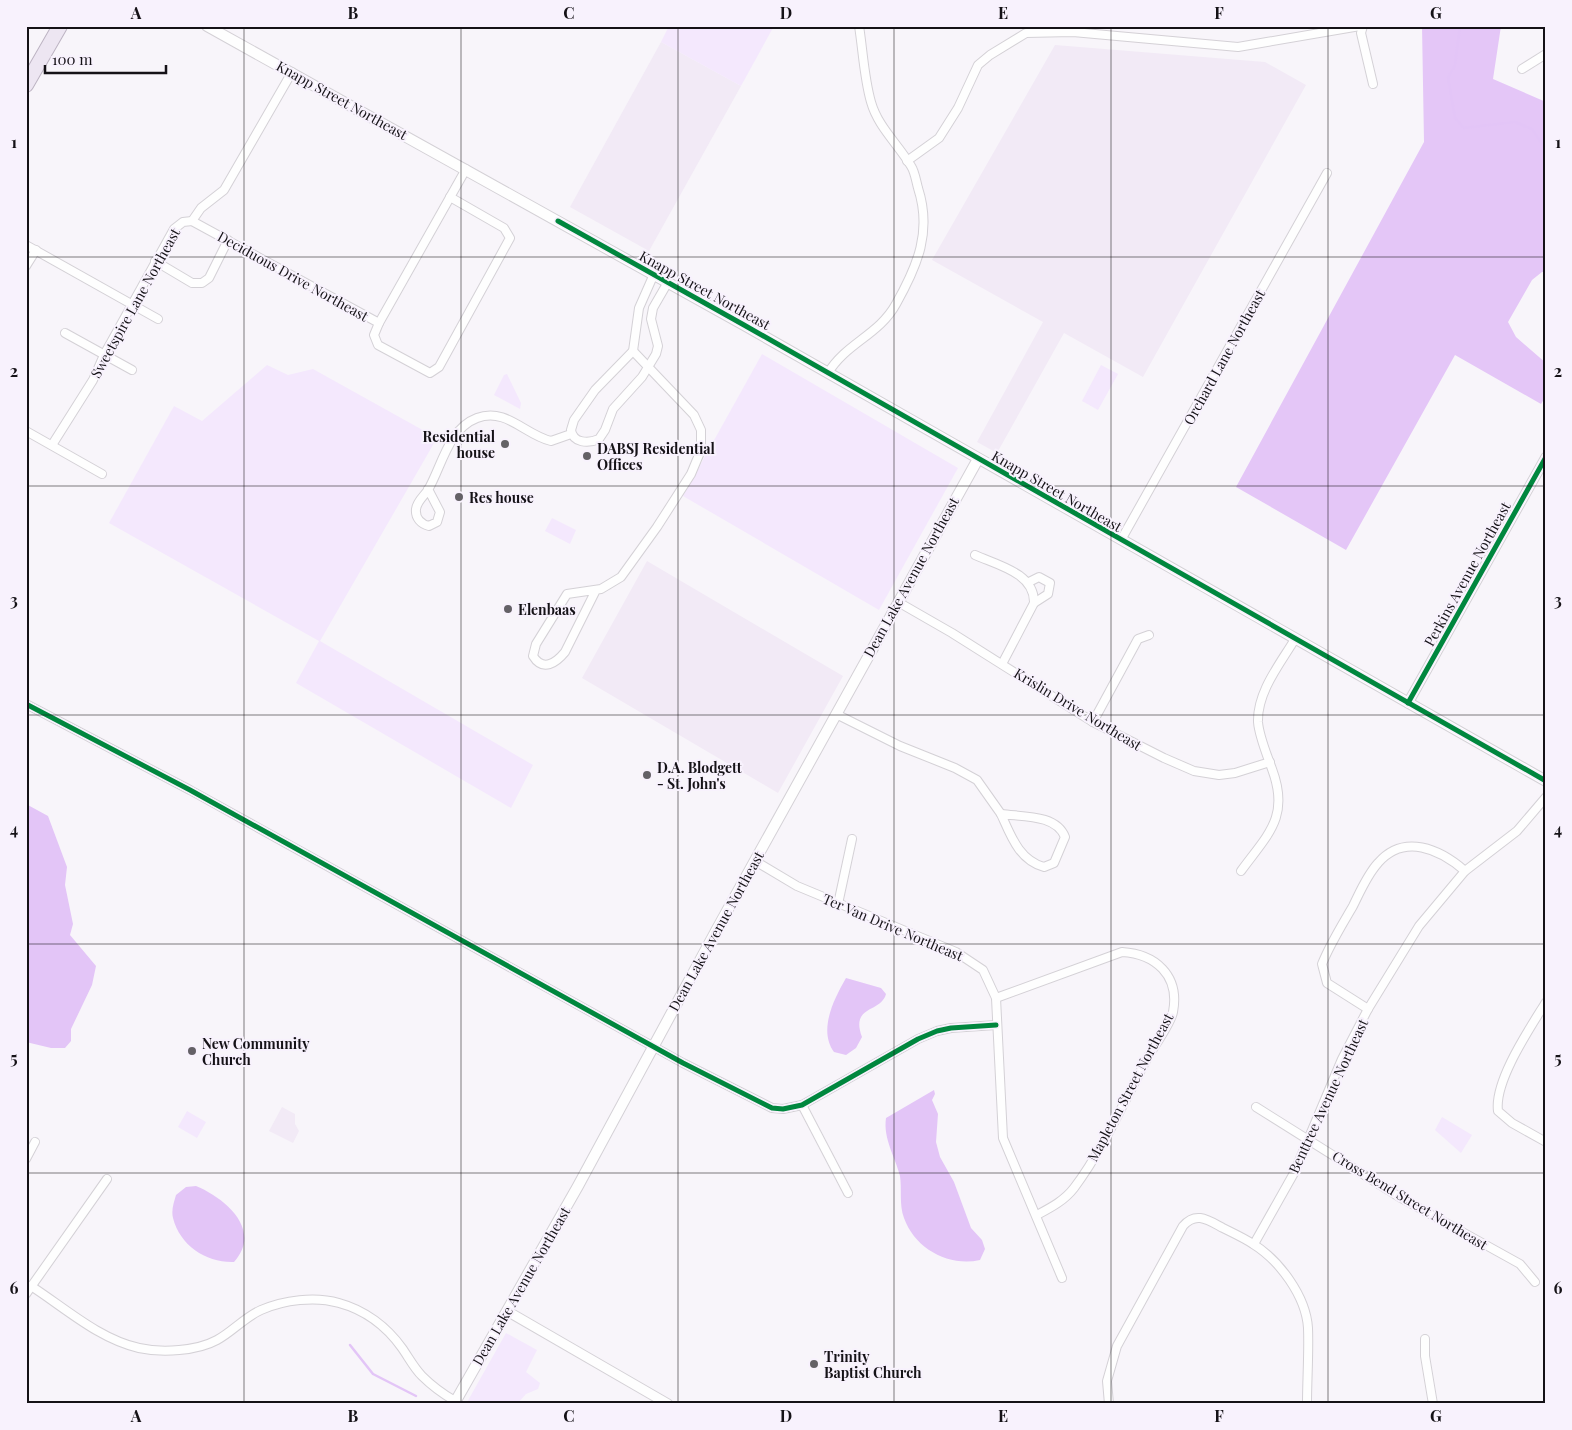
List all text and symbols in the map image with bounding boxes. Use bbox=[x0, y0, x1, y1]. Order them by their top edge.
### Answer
text: A bbox=[130, 2, 142, 23]
text: B bbox=[348, 2, 359, 23]
text: C bbox=[563, 2, 575, 23]
text: D bbox=[780, 2, 792, 23]
text: E bbox=[998, 2, 1008, 23]
text: F bbox=[1214, 2, 1224, 23]
text: G bbox=[1430, 2, 1442, 23]
scale bar bbox=[45, 42, 166, 74]
text: 100 m bbox=[52, 49, 93, 69]
street label: Knapp Street Northeast bbox=[273, 56, 412, 144]
text: 1 bbox=[11, 131, 17, 152]
text: 1 bbox=[1555, 131, 1561, 152]
street label: Sweetspire Lane Northeast bbox=[86, 224, 185, 381]
street label: Deciduous Drive Northeast bbox=[214, 227, 373, 326]
street label: Knapp Street Northeast bbox=[636, 246, 775, 334]
street label: Orchard Lane Northeast bbox=[1179, 285, 1270, 428]
text: 2 bbox=[10, 360, 18, 381]
text: 2 bbox=[1554, 360, 1562, 381]
place label: Residential house bbox=[422, 427, 496, 462]
marker: Residential house bbox=[499, 438, 511, 450]
place label: DABSJ Residential Offices bbox=[597, 439, 716, 474]
street label: Knapp Street Northeast bbox=[989, 446, 1126, 537]
marker: DABSJ Residential Offices bbox=[581, 450, 593, 462]
place label: Res house bbox=[469, 488, 534, 507]
marker: Res house bbox=[453, 491, 465, 503]
street label: Dean Lake Avenue Northeast bbox=[859, 493, 964, 660]
street label: Perkins Avenue Northeast bbox=[1419, 498, 1515, 650]
text: 3 bbox=[10, 589, 18, 610]
text: 3 bbox=[1554, 589, 1562, 610]
place label: Elenbaas bbox=[518, 600, 576, 619]
marker: Elenbaas bbox=[502, 603, 514, 615]
street label: Krislin Drive Northeast bbox=[1011, 663, 1146, 755]
place label: D.A. Blodgett - St. John's bbox=[657, 758, 742, 793]
marker: D.A. Blodgett - St. John's bbox=[641, 769, 653, 781]
text: 4 bbox=[10, 818, 18, 839]
text: 4 bbox=[1554, 818, 1562, 839]
street label: Dean Lake Avenue Northeast bbox=[664, 847, 769, 1014]
street label: Ter Van Drive Northeast bbox=[820, 889, 967, 966]
street label: Mapleton Street Northeast bbox=[1083, 1009, 1178, 1165]
street label: Benttree Avenue Northeast bbox=[1284, 1015, 1373, 1176]
place label: New Community Church bbox=[202, 1034, 310, 1069]
marker: New Community Church bbox=[186, 1045, 198, 1057]
text: 5 bbox=[10, 1047, 18, 1068]
text: 5 bbox=[1554, 1047, 1562, 1068]
street label: Cross Bend Street Northeast bbox=[1329, 1146, 1492, 1254]
street label: Dean Lake Avenue Northeast bbox=[468, 1202, 575, 1369]
text: 6 bbox=[10, 1277, 19, 1298]
text: 6 bbox=[1554, 1277, 1563, 1298]
place label: Trinity Baptist Church bbox=[824, 1347, 922, 1382]
marker: Trinity Baptist Church bbox=[808, 1358, 820, 1370]
text: A bbox=[130, 1405, 142, 1426]
text: B bbox=[348, 1405, 359, 1426]
text: C bbox=[563, 1405, 575, 1426]
text: D bbox=[780, 1405, 792, 1426]
text: E bbox=[998, 1405, 1008, 1426]
text: F bbox=[1214, 1405, 1224, 1426]
text: G bbox=[1430, 1405, 1442, 1426]

